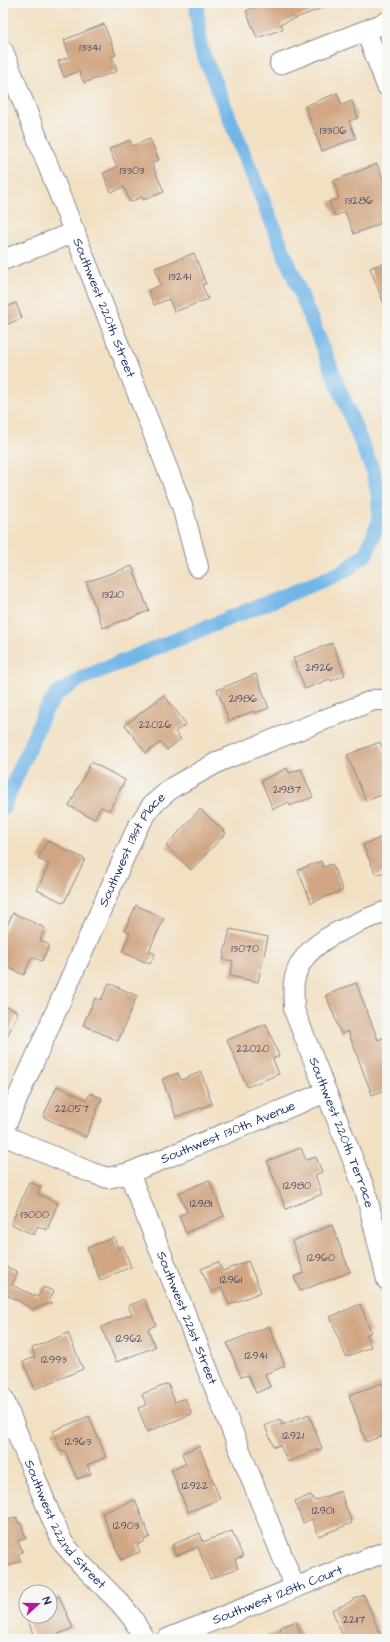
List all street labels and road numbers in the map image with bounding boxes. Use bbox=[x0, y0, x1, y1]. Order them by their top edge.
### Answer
street label: Southwest 220th Street bbox=[68, 235, 140, 381]
street label: Southwest 131st Place bbox=[94, 788, 169, 910]
street label: Southwest 220th Terrace bbox=[304, 1054, 378, 1209]
street label: Southwest 130th Avenue bbox=[158, 1097, 298, 1168]
street label: Southwest 221st Street bbox=[152, 1248, 222, 1388]
street label: Southwest 222nd Street bbox=[20, 1457, 111, 1594]
street label: Southwest 128th Court bbox=[210, 1560, 346, 1629]

